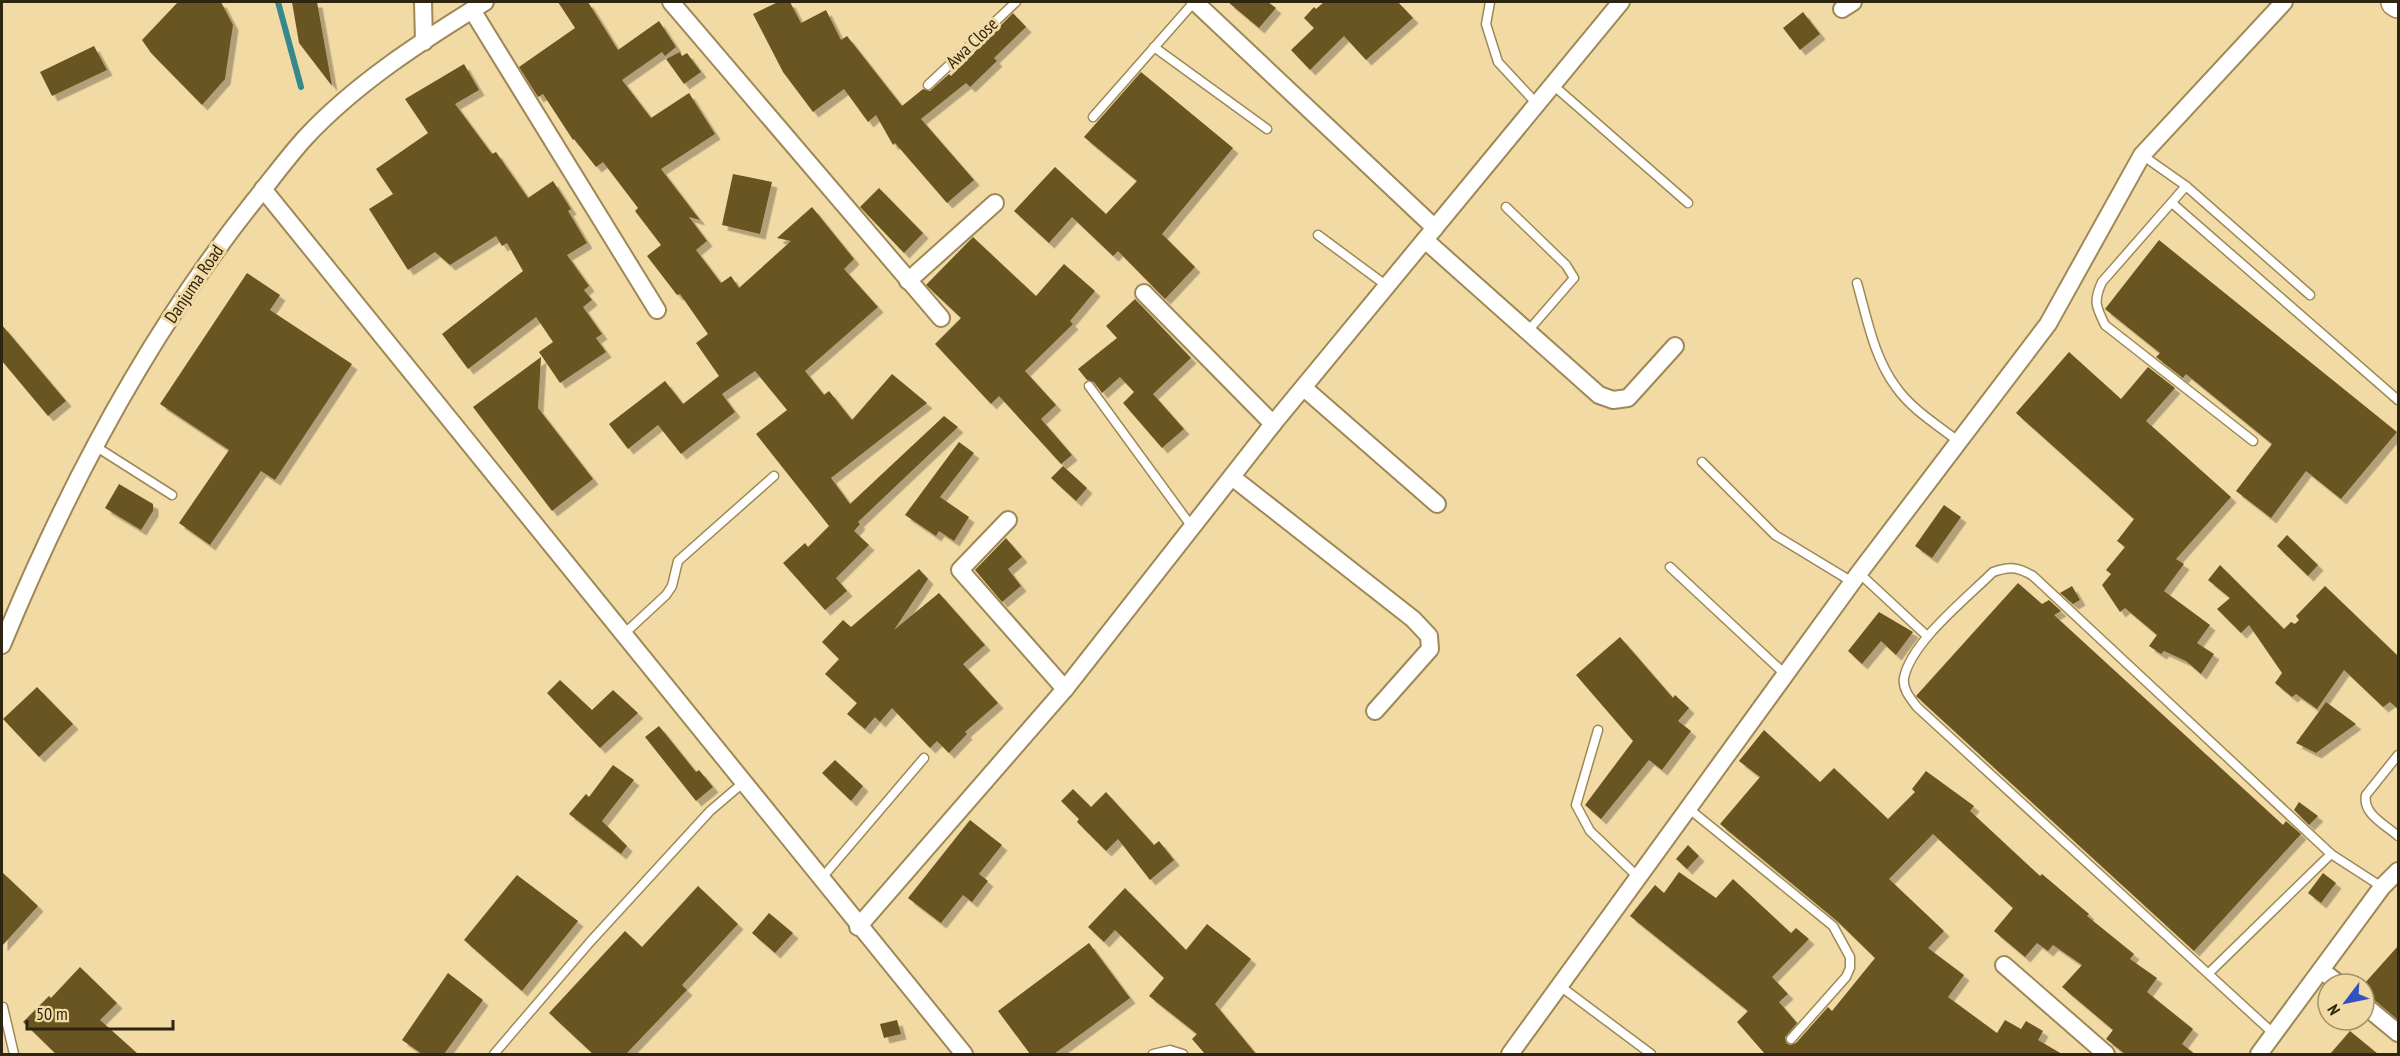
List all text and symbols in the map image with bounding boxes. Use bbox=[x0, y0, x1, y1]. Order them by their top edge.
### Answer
street label: Awa Close bbox=[941, 12, 1002, 73]
street label: Danjuma Road bbox=[159, 240, 228, 327]
north arrow bbox=[2316, 972, 2376, 1032]
scale bar bbox=[27, 993, 172, 1031]
text: N bbox=[2323, 1001, 2344, 1019]
text: 50 m bbox=[36, 1002, 68, 1025]

